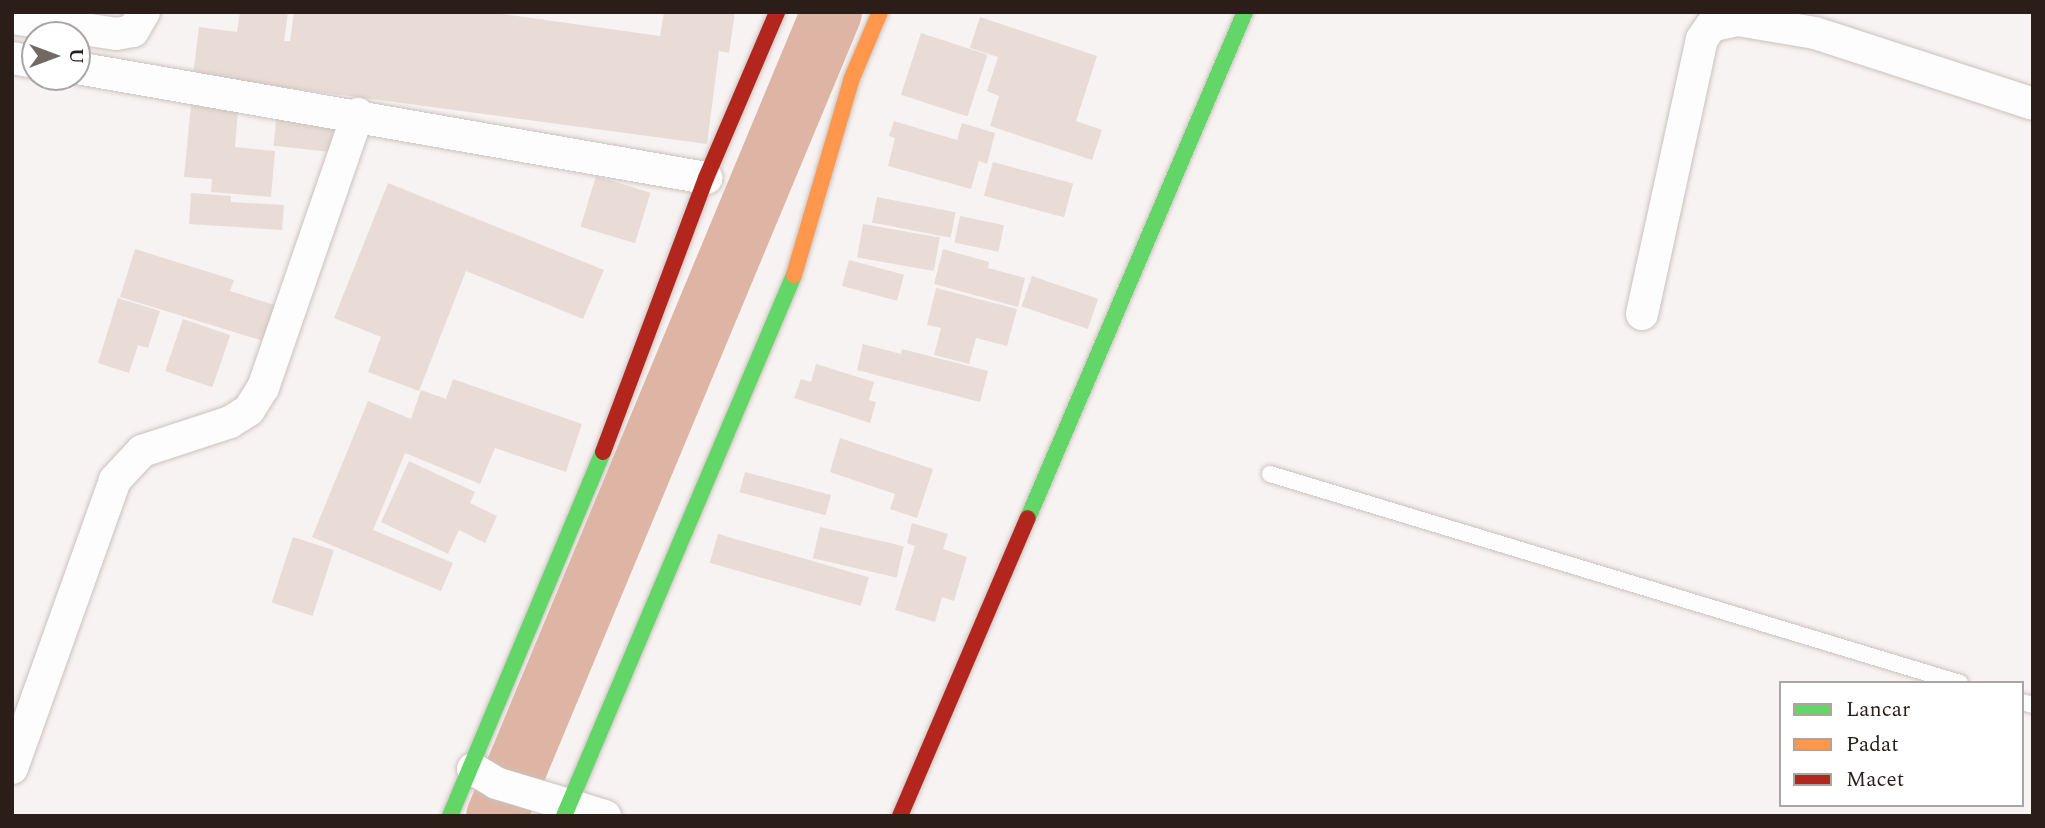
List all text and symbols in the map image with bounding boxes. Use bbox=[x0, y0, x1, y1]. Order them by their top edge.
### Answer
north arrow bbox=[21, 21, 91, 91]
text: U bbox=[61, 48, 90, 64]
legend bbox=[1779, 681, 2024, 807]
text: Lancar bbox=[1846, 694, 1910, 726]
text: Padat bbox=[1846, 729, 1899, 761]
text: Macet bbox=[1846, 764, 1904, 796]

